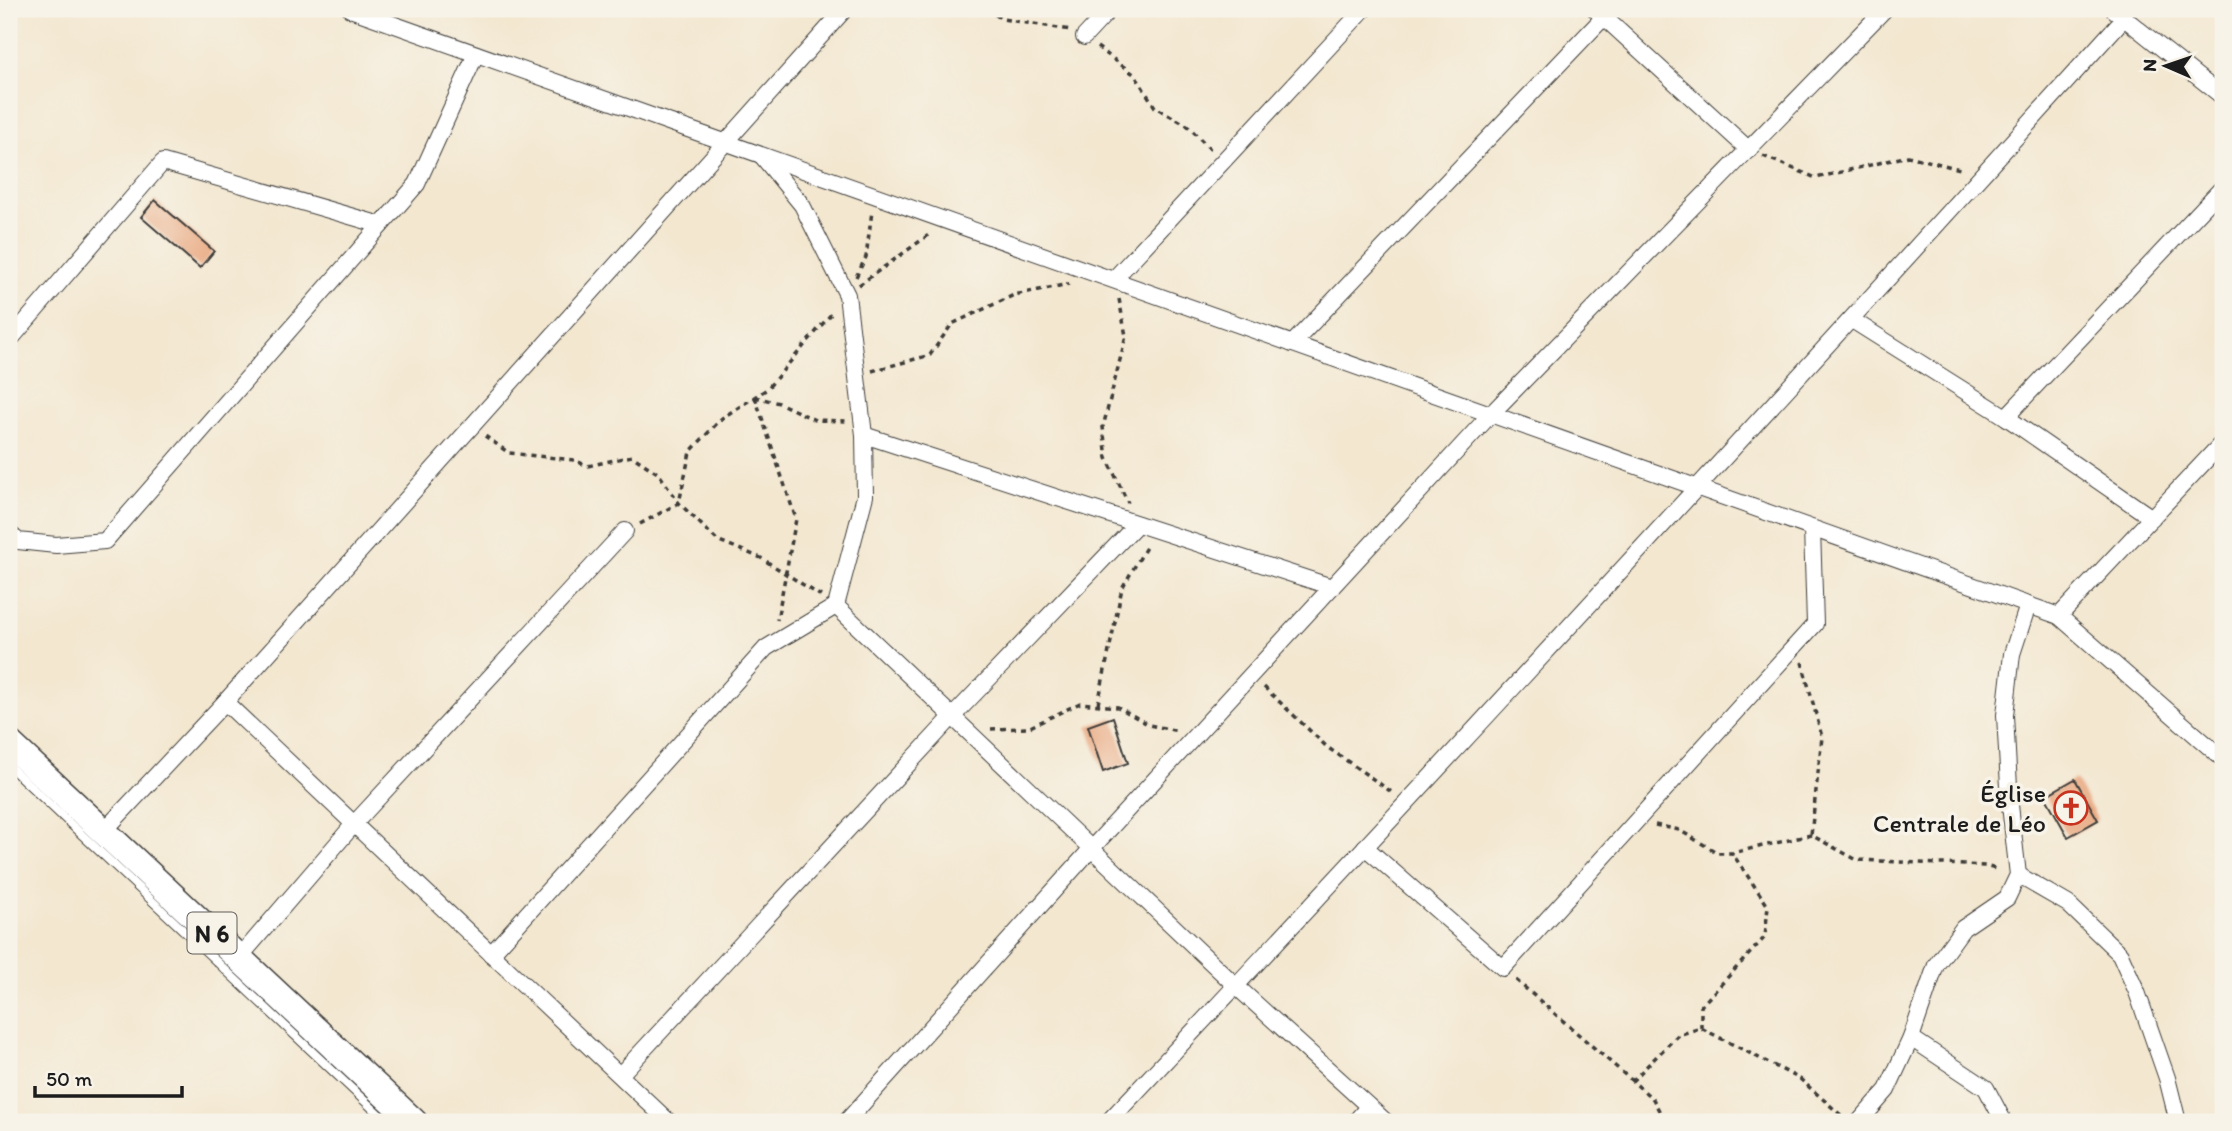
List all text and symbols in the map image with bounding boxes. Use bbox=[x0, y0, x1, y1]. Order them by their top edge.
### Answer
north arrow bbox=[2130, 32, 2200, 102]
text: N bbox=[2138, 59, 2161, 72]
place label: Église Centrale de Léo bbox=[1873, 777, 2046, 839]
church icon: Église Centrale de Léo bbox=[2052, 789, 2090, 827]
road number: N 6 bbox=[188, 912, 236, 953]
scale bar bbox=[35, 1054, 182, 1098]
text: 50 m bbox=[46, 1066, 93, 1091]

